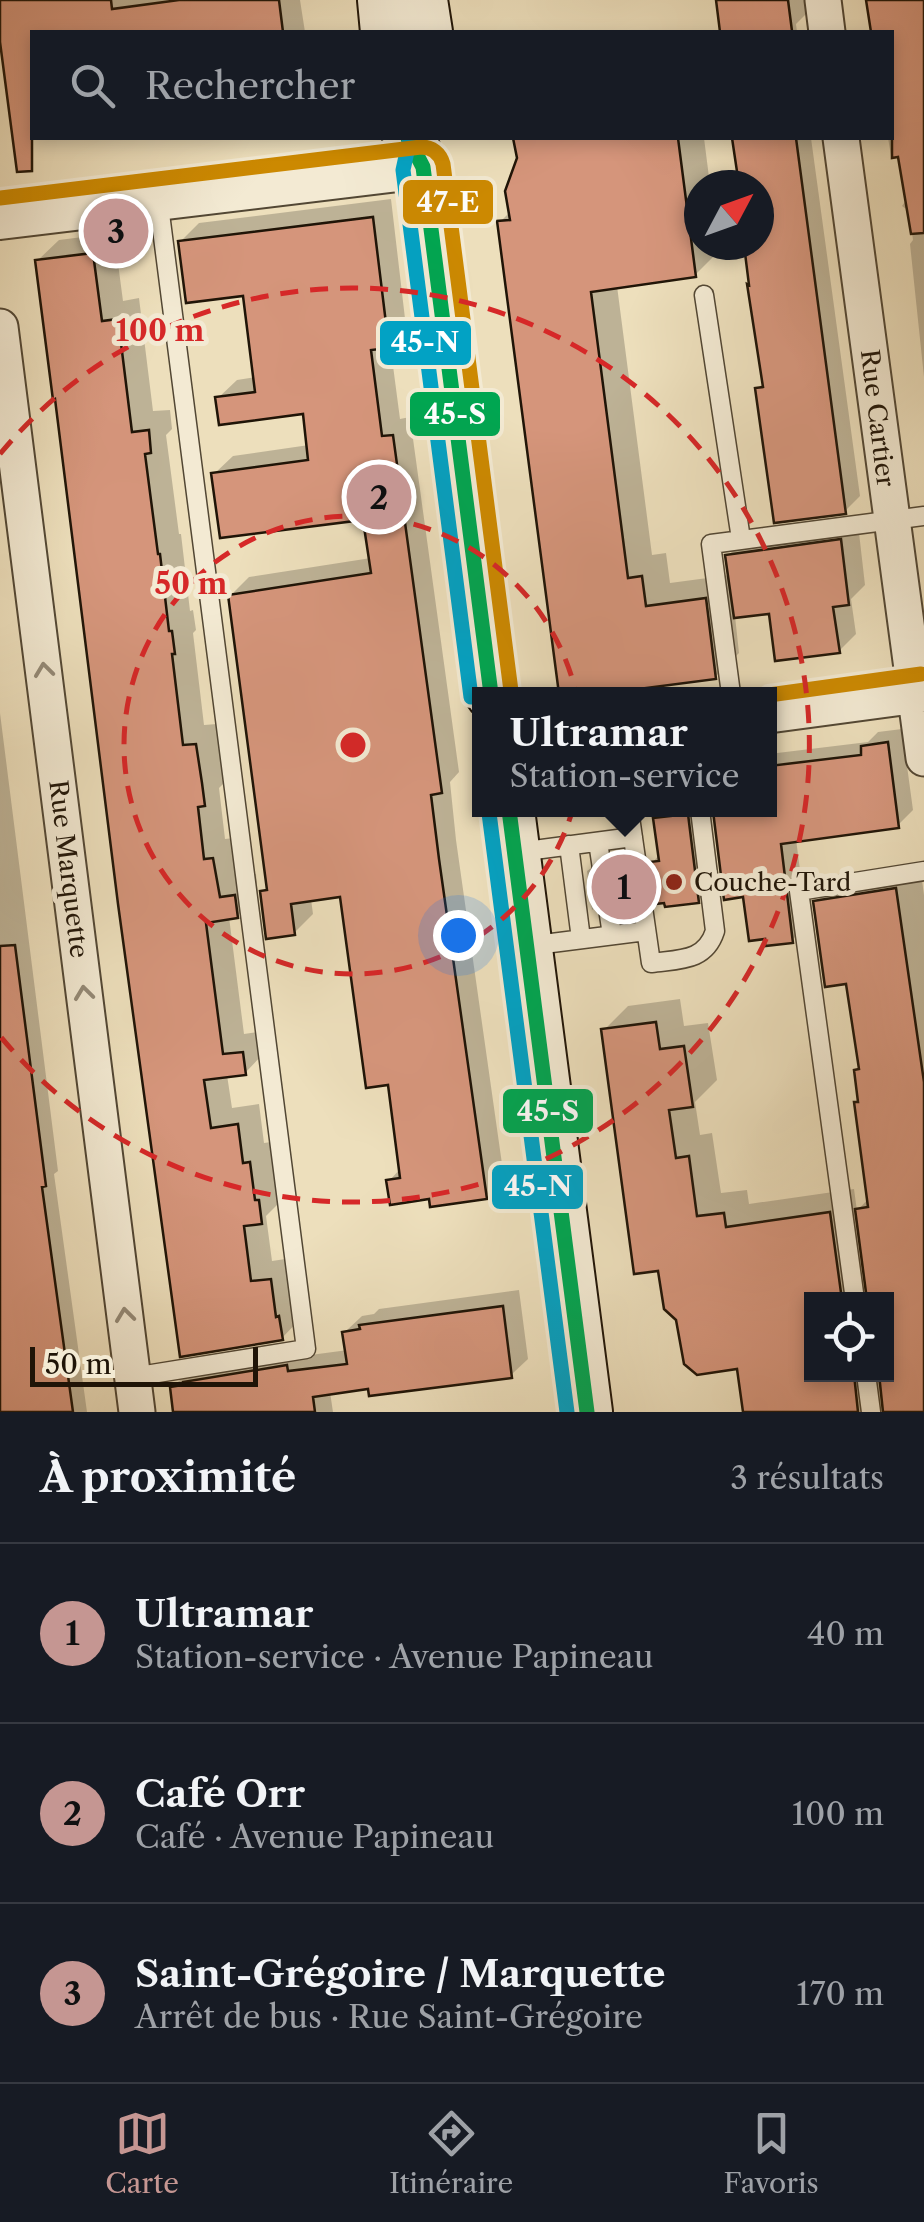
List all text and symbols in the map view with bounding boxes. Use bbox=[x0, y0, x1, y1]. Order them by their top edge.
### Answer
search box bbox=[30, 30, 894, 140]
icon: search bbox=[65, 58, 120, 113]
text: Rechercher bbox=[145, 62, 355, 109]
north arrow bbox=[684, 170, 774, 260]
line badge: 47-E bbox=[401, 178, 495, 226]
text: 47-E bbox=[417, 185, 479, 219]
pin: 3 bbox=[84, 194, 148, 268]
text: 100 m bbox=[116, 312, 205, 349]
line badge: 45-N bbox=[378, 319, 473, 367]
text: 45-N bbox=[391, 325, 459, 359]
street label: Rue Cartier bbox=[854, 348, 901, 489]
line badge: 45-S bbox=[408, 390, 502, 438]
text: 45-S bbox=[424, 397, 486, 431]
pin: 2 bbox=[346, 460, 412, 534]
text: 50 m bbox=[154, 565, 228, 602]
one-way arrow bbox=[34, 662, 55, 679]
popup bbox=[472, 687, 777, 817]
text: Ultramar bbox=[510, 709, 688, 756]
centre of rings bbox=[335, 727, 371, 763]
text: Station-service bbox=[510, 756, 739, 795]
street label: Rue Marquette bbox=[42, 778, 95, 960]
pin: 1 bbox=[592, 850, 656, 924]
place label: Couche-Tard bbox=[694, 867, 851, 898]
marker: Couche-Tard bbox=[663, 871, 685, 893]
your location bbox=[433, 910, 484, 961]
one-way arrow bbox=[75, 984, 96, 1001]
line badge: 45-S bbox=[501, 1087, 595, 1135]
text: 45-S bbox=[517, 1094, 579, 1128]
line badge: 45-N bbox=[490, 1163, 585, 1211]
text: 45-N bbox=[504, 1169, 572, 1203]
map controls bbox=[804, 1292, 894, 1382]
button: locate bbox=[804, 1292, 894, 1382]
one-way arrow bbox=[115, 1307, 136, 1323]
scale bar bbox=[30, 1342, 258, 1386]
text: 50 m bbox=[45, 1347, 112, 1381]
text: À proximité bbox=[40, 1451, 296, 1503]
text: 3 résultats bbox=[730, 1458, 884, 1497]
text: Ultramar bbox=[135, 1590, 313, 1637]
text: 1 bbox=[65, 1614, 80, 1653]
text: 40 m bbox=[807, 1614, 884, 1653]
text: Station-service · Avenue Papineau bbox=[135, 1637, 653, 1676]
text: Café Orr bbox=[135, 1770, 305, 1817]
text: 2 bbox=[63, 1794, 82, 1833]
text: 100 m bbox=[792, 1794, 884, 1833]
text: Café · Avenue Papineau bbox=[135, 1817, 494, 1856]
text: Saint-Grégoire / Marquette bbox=[135, 1950, 665, 1997]
text: 3 bbox=[63, 1974, 82, 2013]
text: 170 m bbox=[796, 1974, 884, 2013]
text: Arrêt de bus · Rue Saint-Grégoire bbox=[135, 1997, 643, 2036]
tab: Carte bbox=[105, 2106, 179, 2200]
tab: Itinéraire bbox=[389, 2106, 513, 2200]
tab: Favoris bbox=[723, 2106, 819, 2200]

